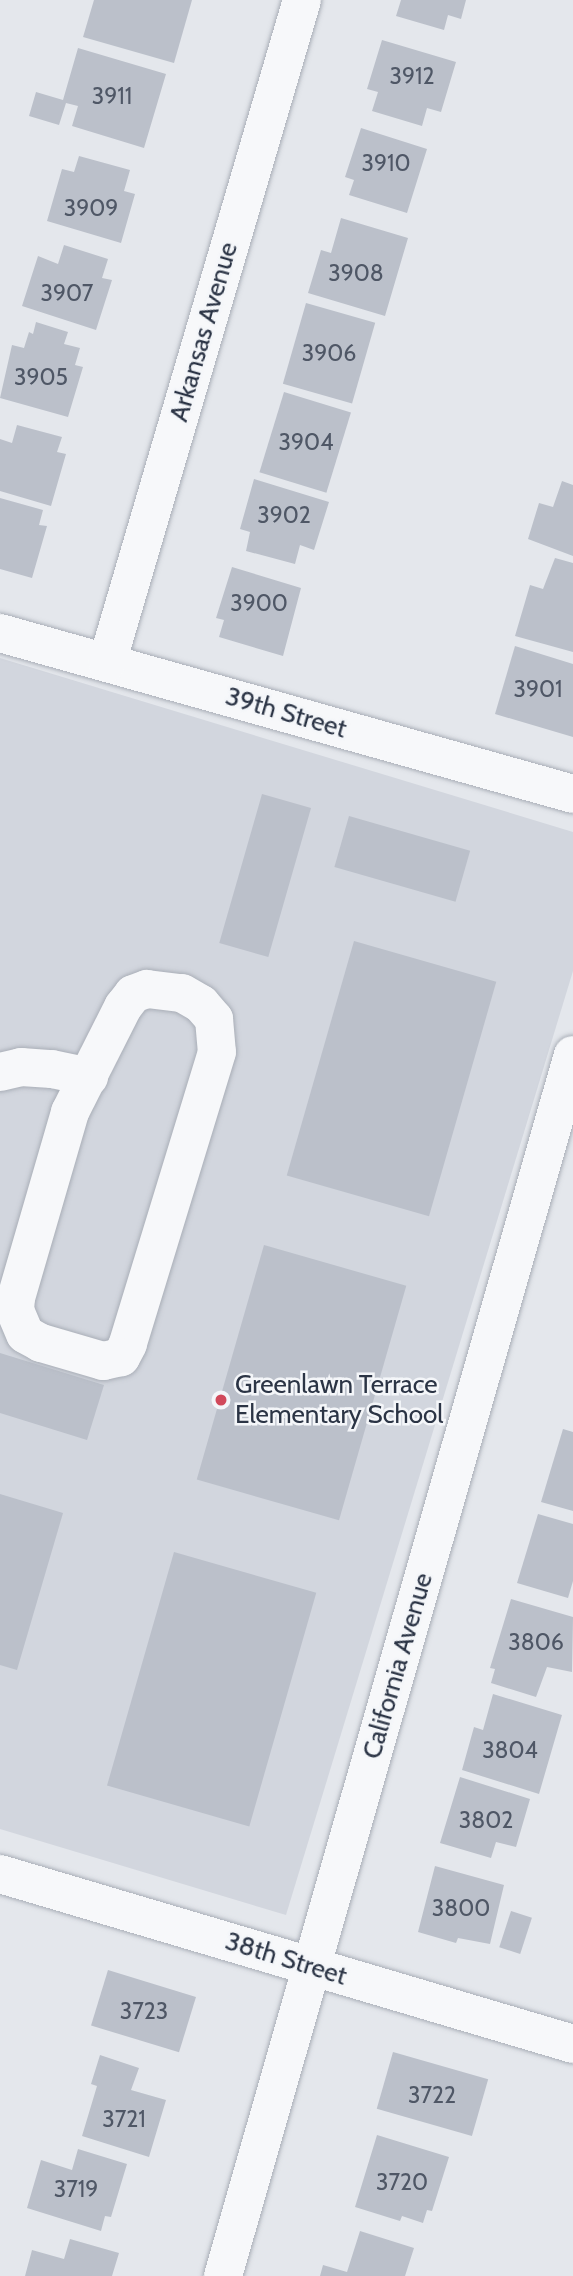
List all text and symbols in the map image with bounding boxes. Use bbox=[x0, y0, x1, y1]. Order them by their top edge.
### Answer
house number: 3912 bbox=[389, 62, 435, 90]
house number: 3911 bbox=[92, 82, 132, 110]
house number: 3910 bbox=[361, 149, 411, 177]
house number: 3909 bbox=[64, 194, 118, 222]
street label: Arkansas Avenue bbox=[163, 239, 245, 425]
house number: 3908 bbox=[328, 259, 384, 287]
house number: 3907 bbox=[41, 279, 93, 307]
house number: 3906 bbox=[302, 339, 356, 367]
house number: 3905 bbox=[14, 363, 68, 391]
house number: 3904 bbox=[279, 428, 333, 456]
house number: 3902 bbox=[257, 501, 311, 529]
house number: 3900 bbox=[230, 589, 288, 617]
house number: 3901 bbox=[513, 675, 563, 703]
street label: 39th Street bbox=[222, 681, 350, 745]
place label: Greenlawn Terrace Elementary School bbox=[235, 1369, 443, 1430]
marker: Greenlawn Terrace Elementary School bbox=[213, 1392, 229, 1408]
street label: California Avenue bbox=[357, 1570, 439, 1762]
house number: 3806 bbox=[508, 1628, 564, 1656]
house number: 3804 bbox=[482, 1736, 538, 1764]
house number: 3802 bbox=[459, 1806, 513, 1834]
house number: 3800 bbox=[432, 1894, 490, 1922]
street label: 38th Street bbox=[222, 1926, 350, 1992]
house number: 3723 bbox=[120, 1997, 168, 2025]
house number: 3722 bbox=[408, 2081, 456, 2109]
house number: 3721 bbox=[102, 2105, 146, 2133]
house number: 3720 bbox=[376, 2168, 428, 2196]
house number: 3719 bbox=[54, 2175, 98, 2203]

